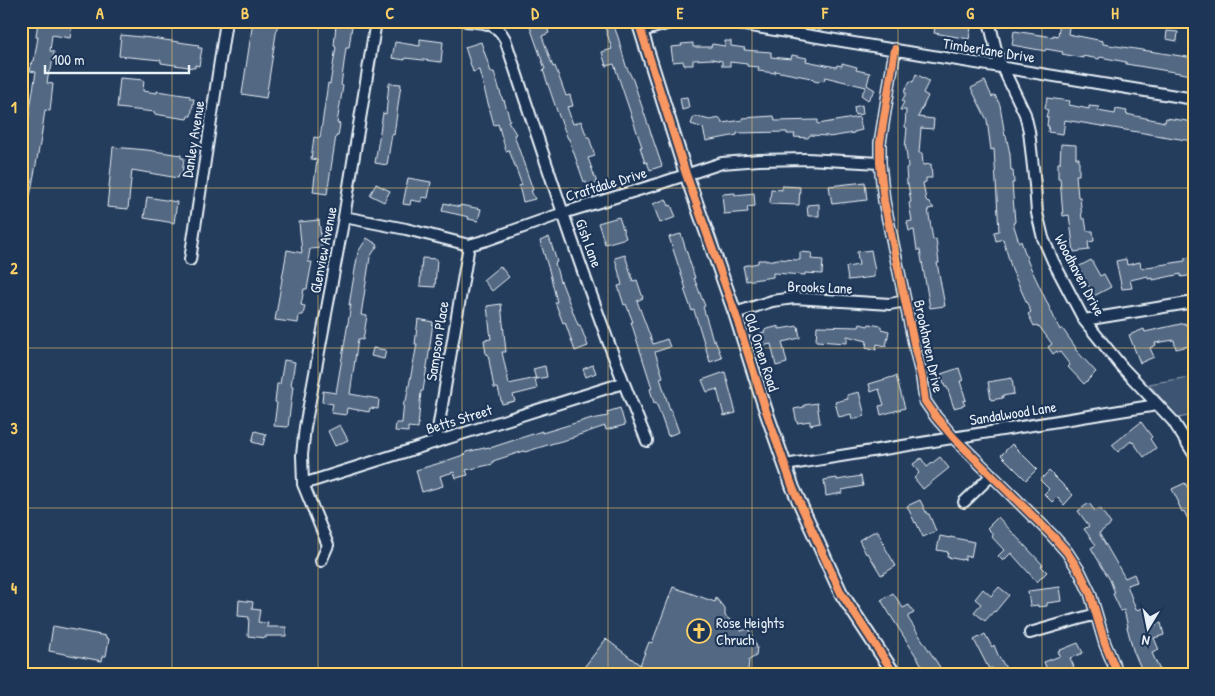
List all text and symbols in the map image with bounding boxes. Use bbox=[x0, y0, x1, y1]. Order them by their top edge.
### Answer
text: A bbox=[96, 2, 104, 24]
text: B bbox=[241, 2, 249, 24]
text: C bbox=[386, 2, 395, 24]
text: D bbox=[531, 2, 539, 24]
text: E bbox=[676, 2, 684, 24]
text: F bbox=[821, 2, 829, 24]
text: G bbox=[966, 2, 974, 24]
text: H bbox=[1111, 2, 1119, 24]
street label: Timberlane Drive bbox=[942, 32, 1037, 68]
scale bar bbox=[45, 42, 189, 74]
text: 100 m bbox=[52, 49, 85, 70]
text: 1 bbox=[11, 96, 17, 118]
street label: Danley Avenue bbox=[177, 99, 209, 179]
street label: Craftdale Drive bbox=[563, 162, 649, 206]
street label: Glenview Avenue bbox=[304, 205, 342, 295]
street label: Gish Lane bbox=[571, 216, 607, 270]
street label: Woodhaven Drive bbox=[1050, 230, 1110, 320]
text: 2 bbox=[10, 257, 18, 279]
street label: Brooks Lane bbox=[787, 275, 853, 299]
street label: Brookhaven Drive bbox=[909, 298, 949, 394]
street label: Sampson Place bbox=[420, 300, 454, 382]
street label: Old Omen Road bbox=[740, 310, 785, 394]
street label: Sandalwood Lane bbox=[968, 396, 1058, 430]
street label: Betts Street bbox=[423, 399, 495, 439]
text: 3 bbox=[10, 417, 18, 439]
text: 4 bbox=[11, 577, 17, 599]
north arrow bbox=[1122, 604, 1172, 654]
place label: Rose Heights Chruch bbox=[716, 612, 785, 650]
church icon: Rose Heights Chruch bbox=[686, 618, 712, 644]
text: N bbox=[1140, 631, 1151, 651]

